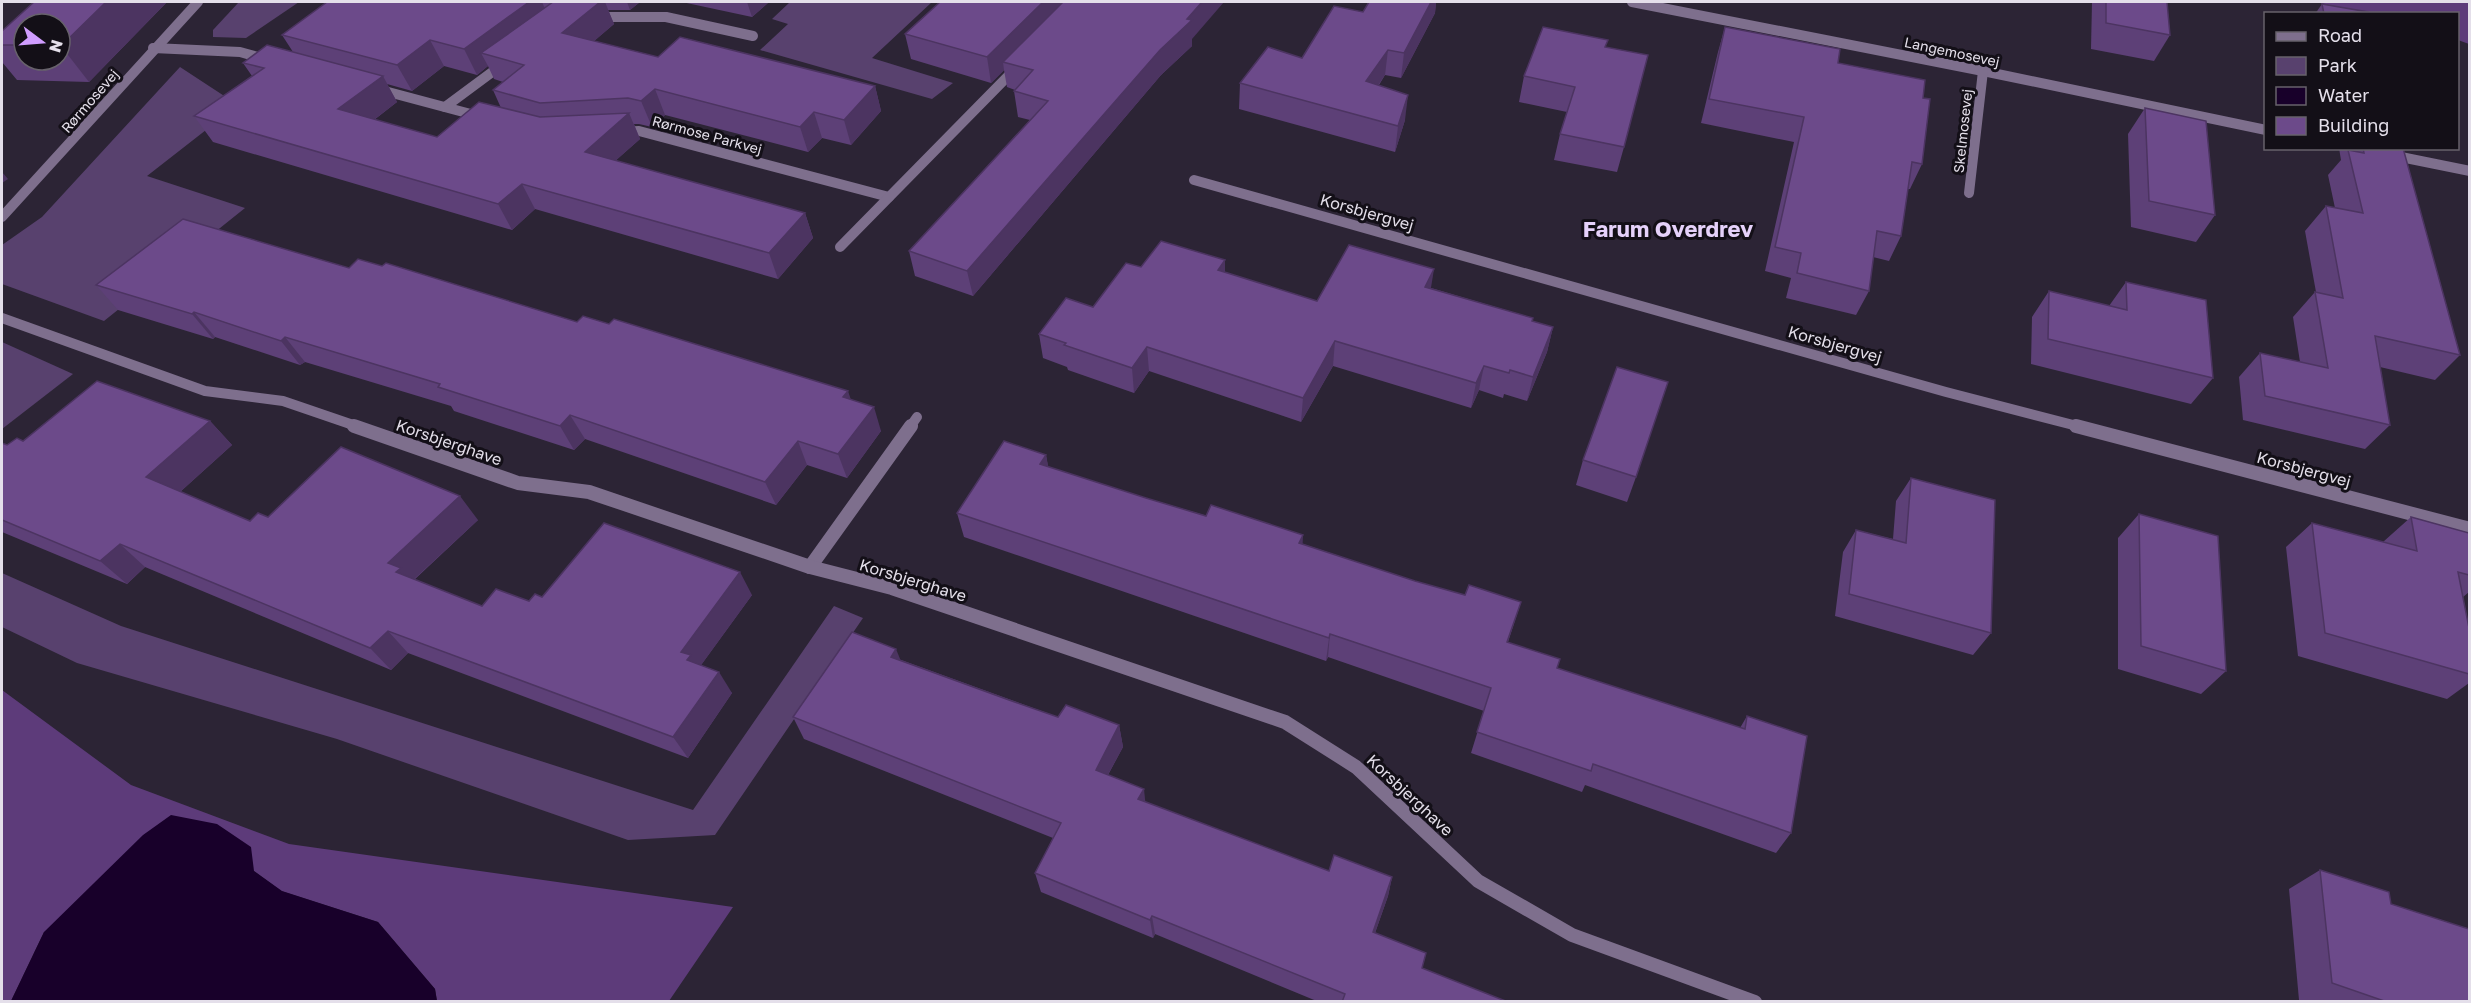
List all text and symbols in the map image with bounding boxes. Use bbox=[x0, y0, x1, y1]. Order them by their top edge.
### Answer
north arrow bbox=[12, 12, 72, 72]
legend bbox=[2264, 12, 2459, 150]
text: Road bbox=[2318, 24, 2362, 46]
street label: Langemosevej bbox=[1903, 33, 2001, 70]
text: N bbox=[45, 38, 68, 55]
text: Park bbox=[2318, 54, 2357, 76]
street label: Rørmosevej bbox=[57, 65, 122, 136]
text: Water bbox=[2318, 84, 2369, 106]
street label: Skelmosevej bbox=[1950, 88, 1975, 174]
street label: Rørmose Parkvej bbox=[650, 112, 764, 157]
text: Building bbox=[2318, 114, 2389, 136]
street label: Korsbjergvej bbox=[1318, 189, 1416, 235]
district label: Farum Overdrev bbox=[1583, 215, 1753, 242]
street label: Korsbjergvej bbox=[1786, 321, 1884, 367]
street label: Korsbjerghave bbox=[393, 414, 505, 470]
street label: Korsbjergvej bbox=[2255, 447, 2353, 491]
street label: Korsbjerghave bbox=[857, 554, 969, 606]
street label: Korsbjerghave bbox=[1363, 750, 1457, 840]

